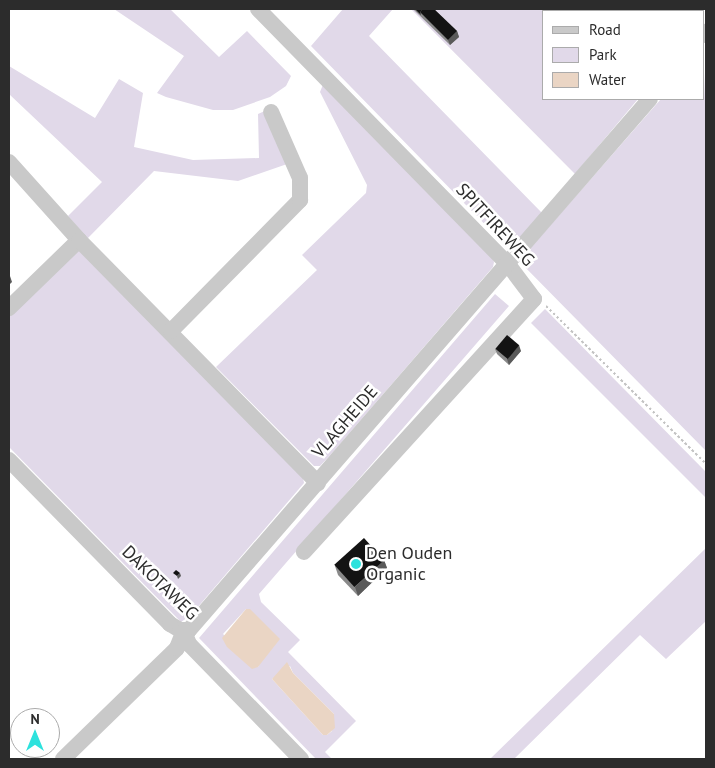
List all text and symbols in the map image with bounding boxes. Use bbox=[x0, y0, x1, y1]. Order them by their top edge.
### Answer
legend bbox=[542, 10, 705, 100]
text: Road bbox=[589, 20, 621, 39]
text: Park bbox=[589, 45, 617, 64]
text: Water bbox=[589, 70, 626, 89]
street label: SPITFIREWEG bbox=[451, 179, 539, 271]
street label: VLAGHEIDE bbox=[308, 381, 382, 463]
street label: DAKOTAWEG bbox=[117, 541, 203, 625]
place label: Den Ouden Organic bbox=[366, 543, 452, 586]
marker: Den Ouden Organic bbox=[350, 558, 362, 570]
north arrow bbox=[10, 708, 60, 758]
text: N bbox=[30, 710, 40, 728]

